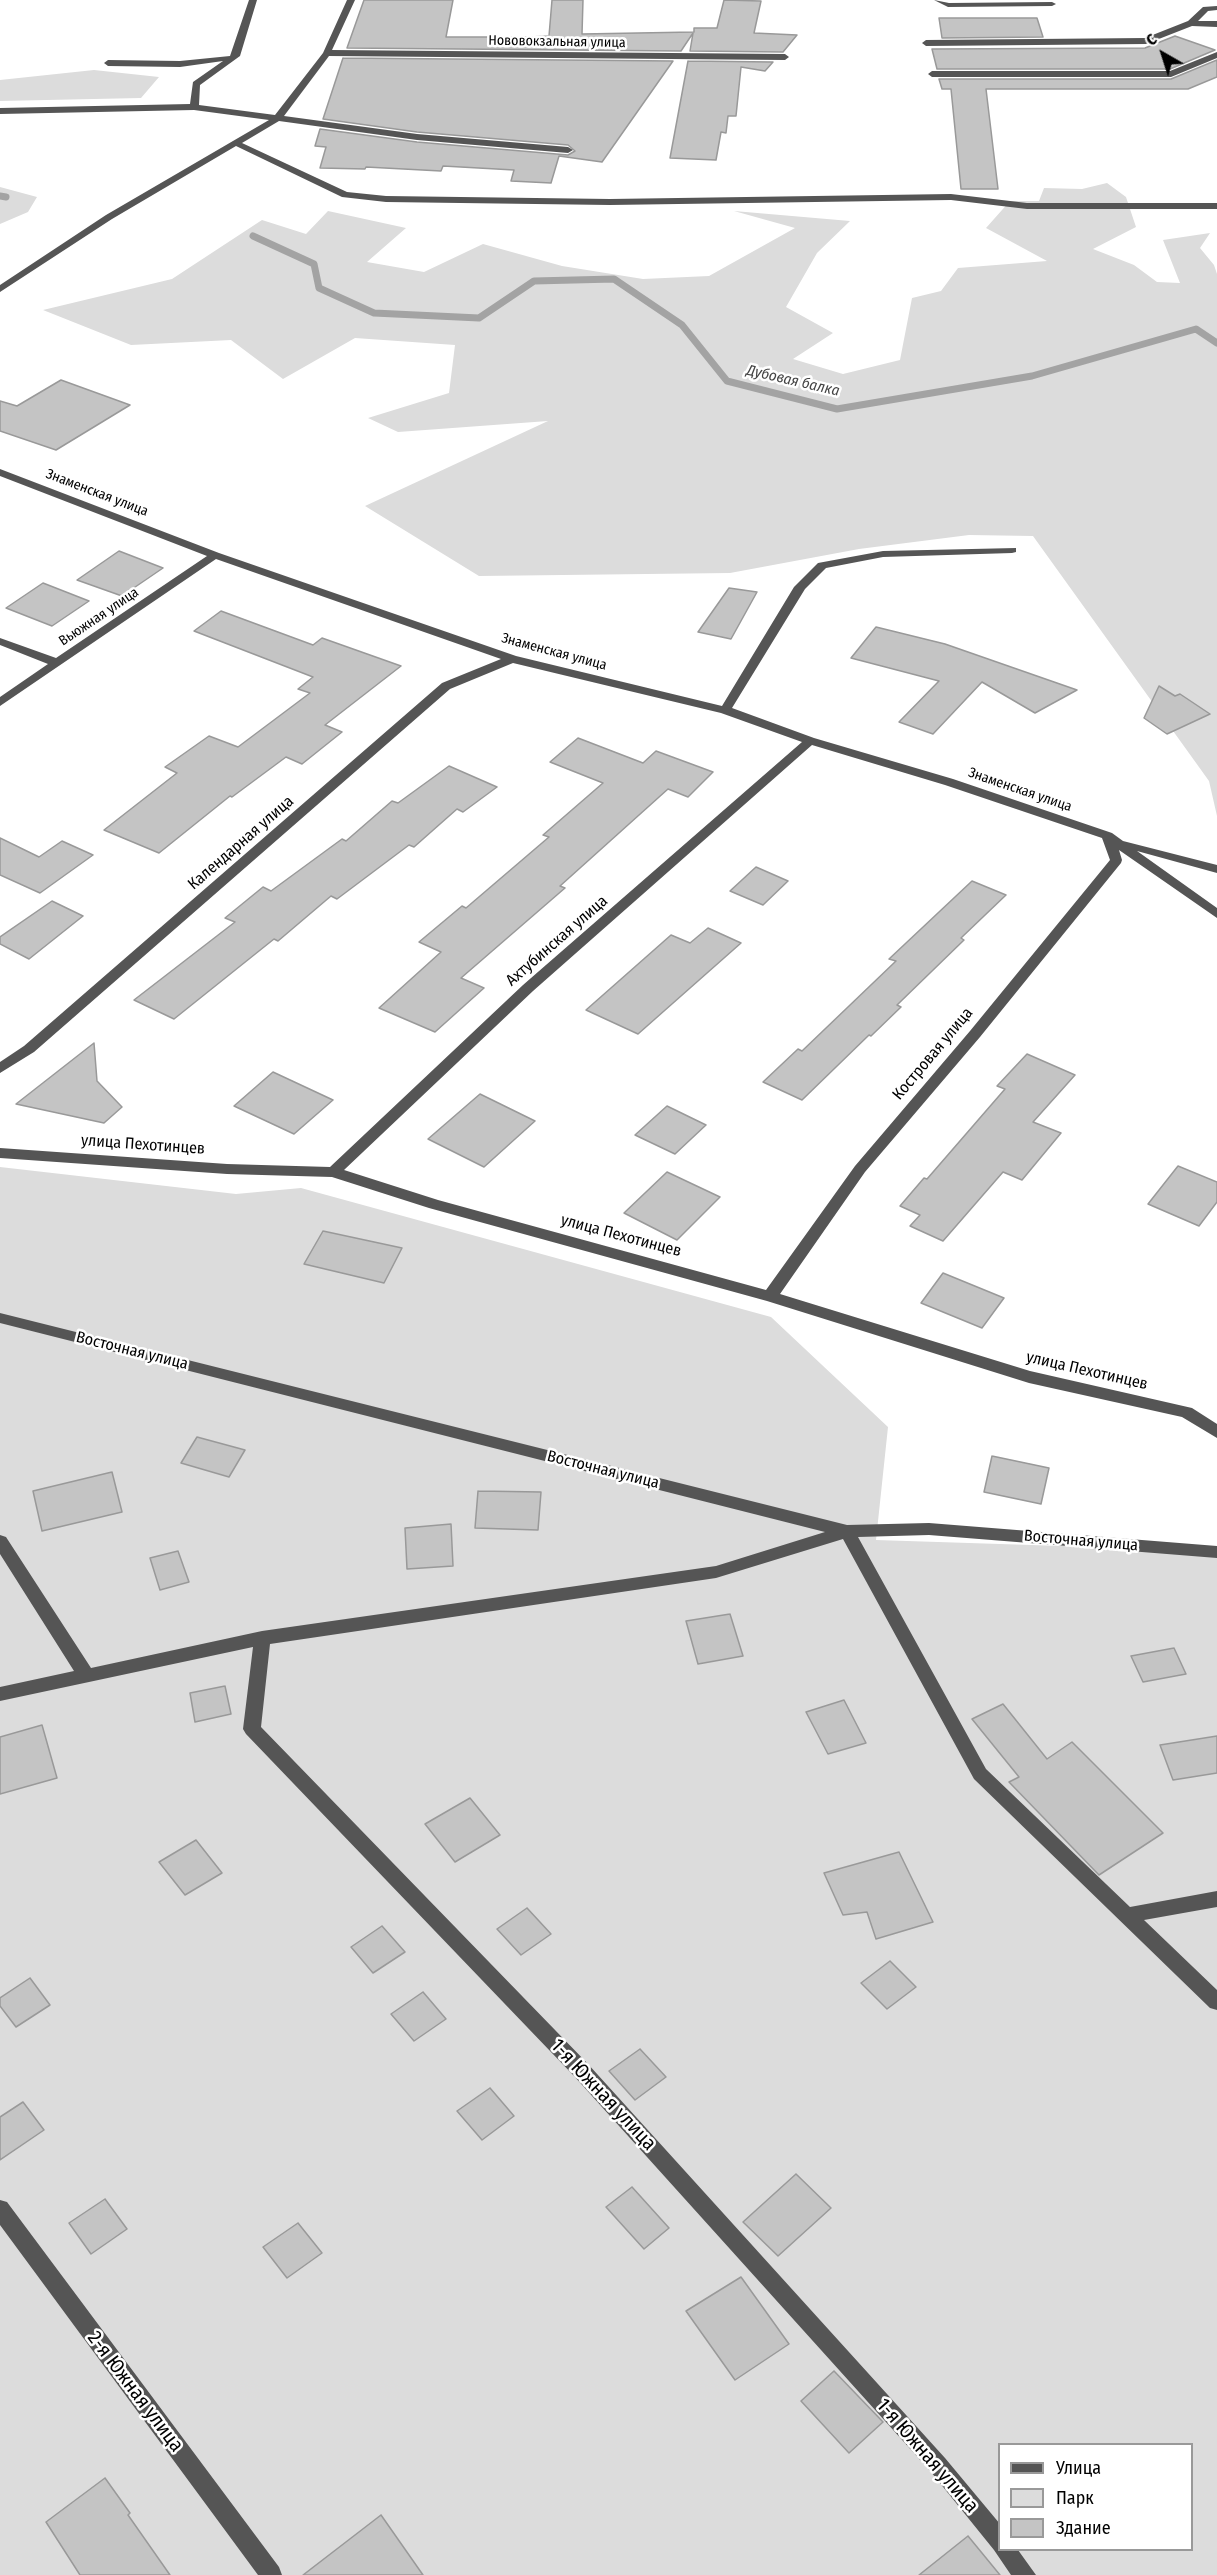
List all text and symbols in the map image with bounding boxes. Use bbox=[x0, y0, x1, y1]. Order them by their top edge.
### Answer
north arrow bbox=[1133, 24, 1193, 84]
text: С bbox=[1142, 30, 1161, 50]
street label: Нововокзальная улица bbox=[488, 32, 626, 52]
water label: Дубовая балка bbox=[745, 362, 841, 400]
street label: Знаменская улица bbox=[43, 466, 151, 520]
street label: Вьюжная улица bbox=[56, 584, 142, 650]
street label: Знаменская улица bbox=[499, 630, 609, 674]
street label: Знаменская улица bbox=[966, 764, 1074, 816]
street label: Календарная улица bbox=[184, 792, 298, 894]
street label: Ахтубинская улица bbox=[502, 892, 612, 990]
street label: Костровая улица bbox=[889, 1004, 977, 1104]
street label: улица Пехотинцев bbox=[80, 1131, 206, 1159]
street label: улица Пехотинцев bbox=[559, 1211, 683, 1261]
street label: Восточная улица bbox=[74, 1328, 190, 1374]
street label: улица Пехотинцев bbox=[1024, 1348, 1150, 1394]
street label: Восточная улица bbox=[545, 1447, 661, 1493]
street label: Восточная улица bbox=[1023, 1526, 1139, 1556]
street label: 1-я Южная улица bbox=[545, 2034, 661, 2156]
street label: 2-я Южная улица bbox=[82, 2327, 188, 2457]
street label: 1-я Южная улица bbox=[871, 2394, 983, 2518]
legend bbox=[998, 2443, 1193, 2551]
text: Улица bbox=[1056, 2457, 1101, 2479]
text: Парк bbox=[1056, 2487, 1094, 2509]
text: Здание bbox=[1056, 2517, 1111, 2539]

